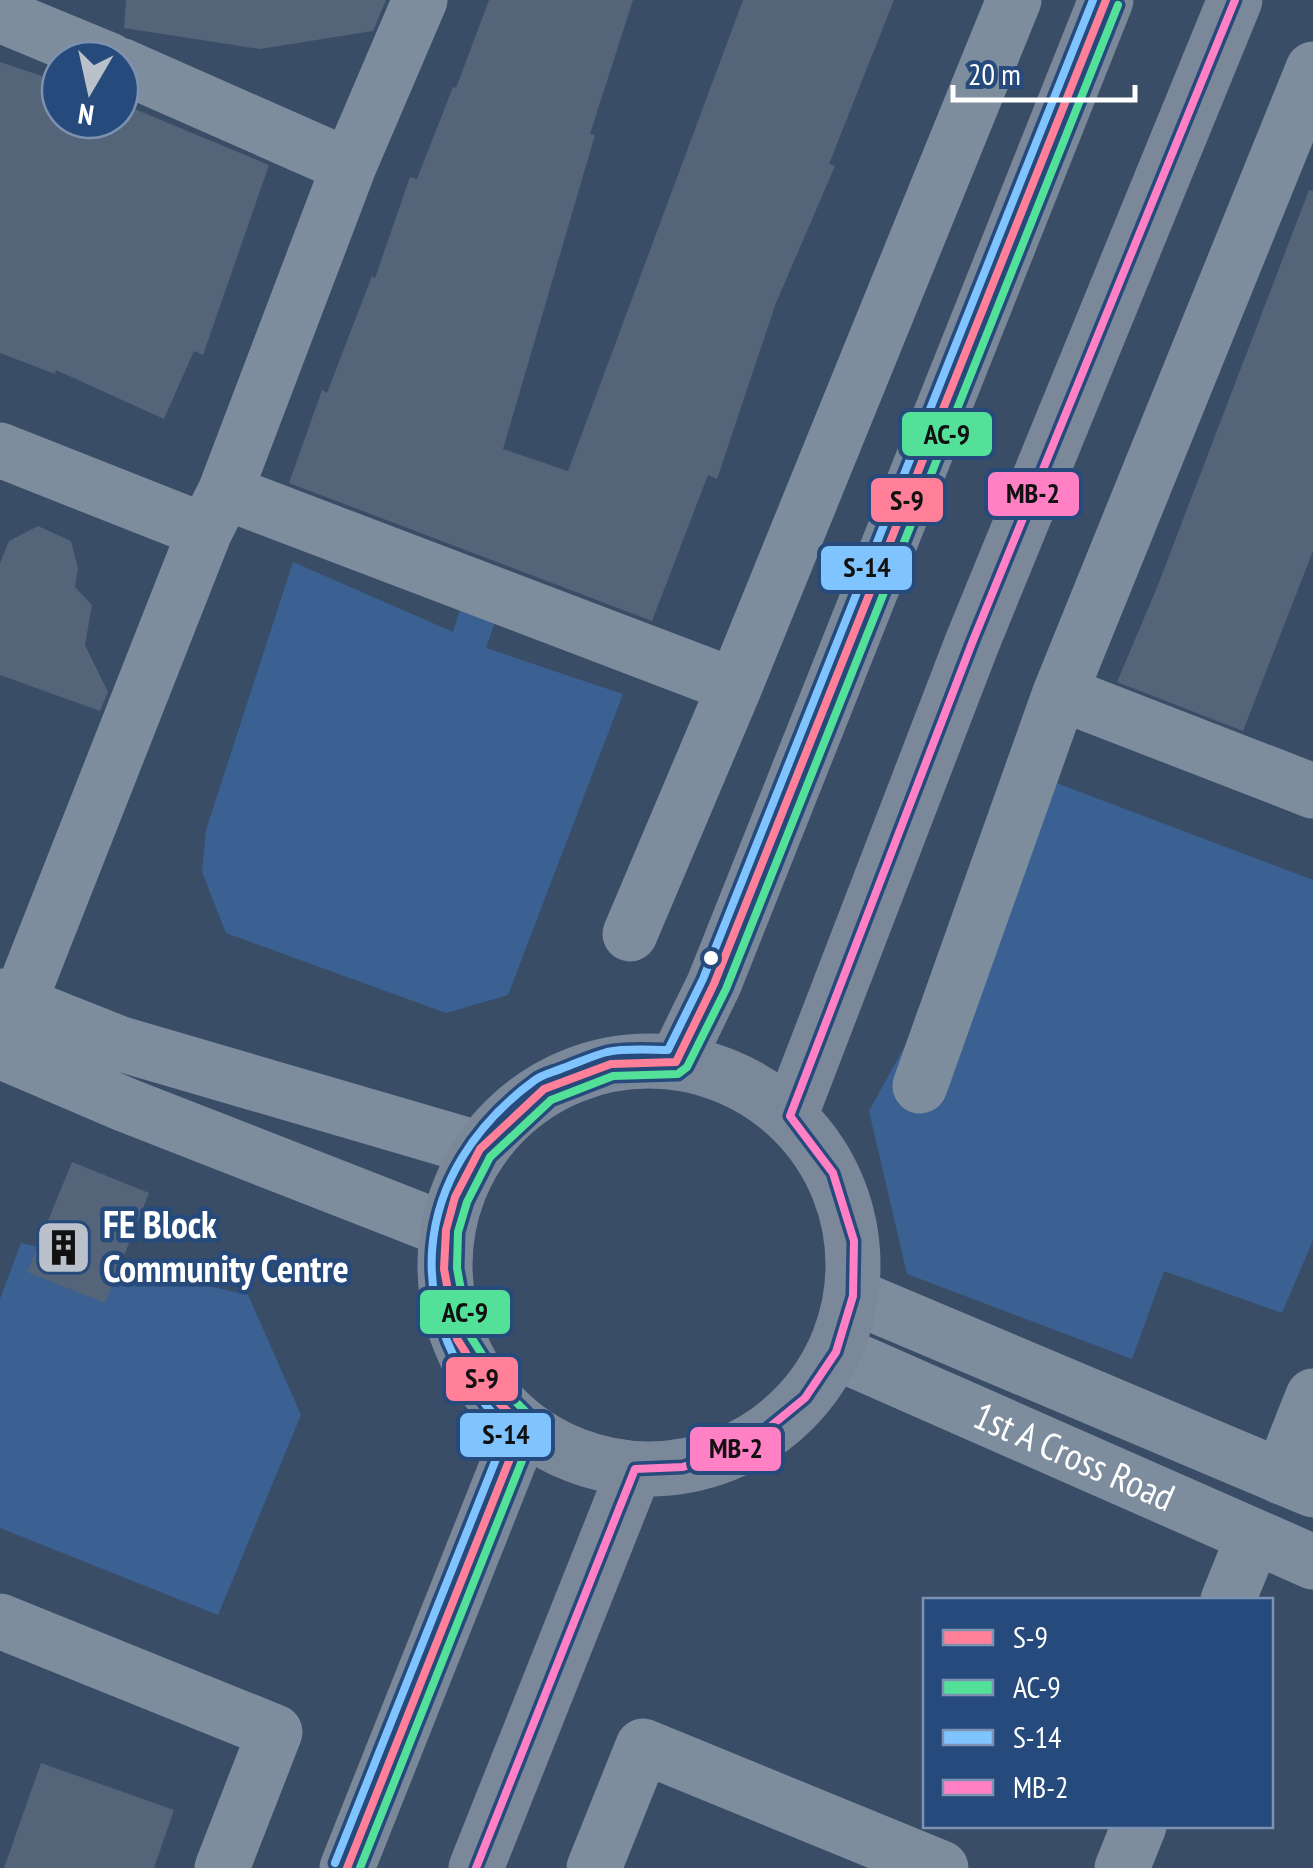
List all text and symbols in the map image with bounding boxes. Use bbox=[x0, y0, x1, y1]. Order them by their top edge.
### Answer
north arrow bbox=[40, 40, 140, 140]
scale bar bbox=[953, 40, 1136, 102]
text: 20 m bbox=[968, 54, 1021, 93]
text: N bbox=[76, 96, 96, 135]
line badge: AC-9 bbox=[900, 410, 994, 458]
text: AC-9 bbox=[923, 415, 970, 452]
line badge: MB-2 bbox=[986, 470, 1081, 518]
text: MB-2 bbox=[1006, 474, 1060, 511]
line badge: S-9 bbox=[869, 476, 945, 524]
text: S-9 bbox=[890, 481, 924, 518]
line badge: S-14 bbox=[819, 544, 914, 592]
text: S-14 bbox=[843, 548, 891, 585]
unlabelled marker bbox=[701, 948, 721, 968]
place label: FE Block Community Centre bbox=[103, 1199, 349, 1292]
building icon: FE Block Community Centre bbox=[34, 1217, 94, 1277]
line badge: AC-9 bbox=[418, 1288, 512, 1336]
text: AC-9 bbox=[441, 1293, 488, 1330]
line badge: S-9 bbox=[444, 1355, 520, 1403]
text: S-9 bbox=[465, 1359, 499, 1396]
street label: 1st A Cross Road bbox=[966, 1390, 1183, 1521]
line badge: S-14 bbox=[458, 1411, 553, 1459]
text: S-14 bbox=[482, 1415, 530, 1452]
line badge: MB-2 bbox=[688, 1425, 783, 1473]
text: MB-2 bbox=[709, 1429, 763, 1466]
legend bbox=[923, 1598, 1273, 1828]
text: S-9 bbox=[1013, 1617, 1048, 1656]
text: AC-9 bbox=[1013, 1667, 1061, 1706]
text: S-14 bbox=[1013, 1717, 1062, 1756]
text: MB-2 bbox=[1013, 1767, 1068, 1806]

